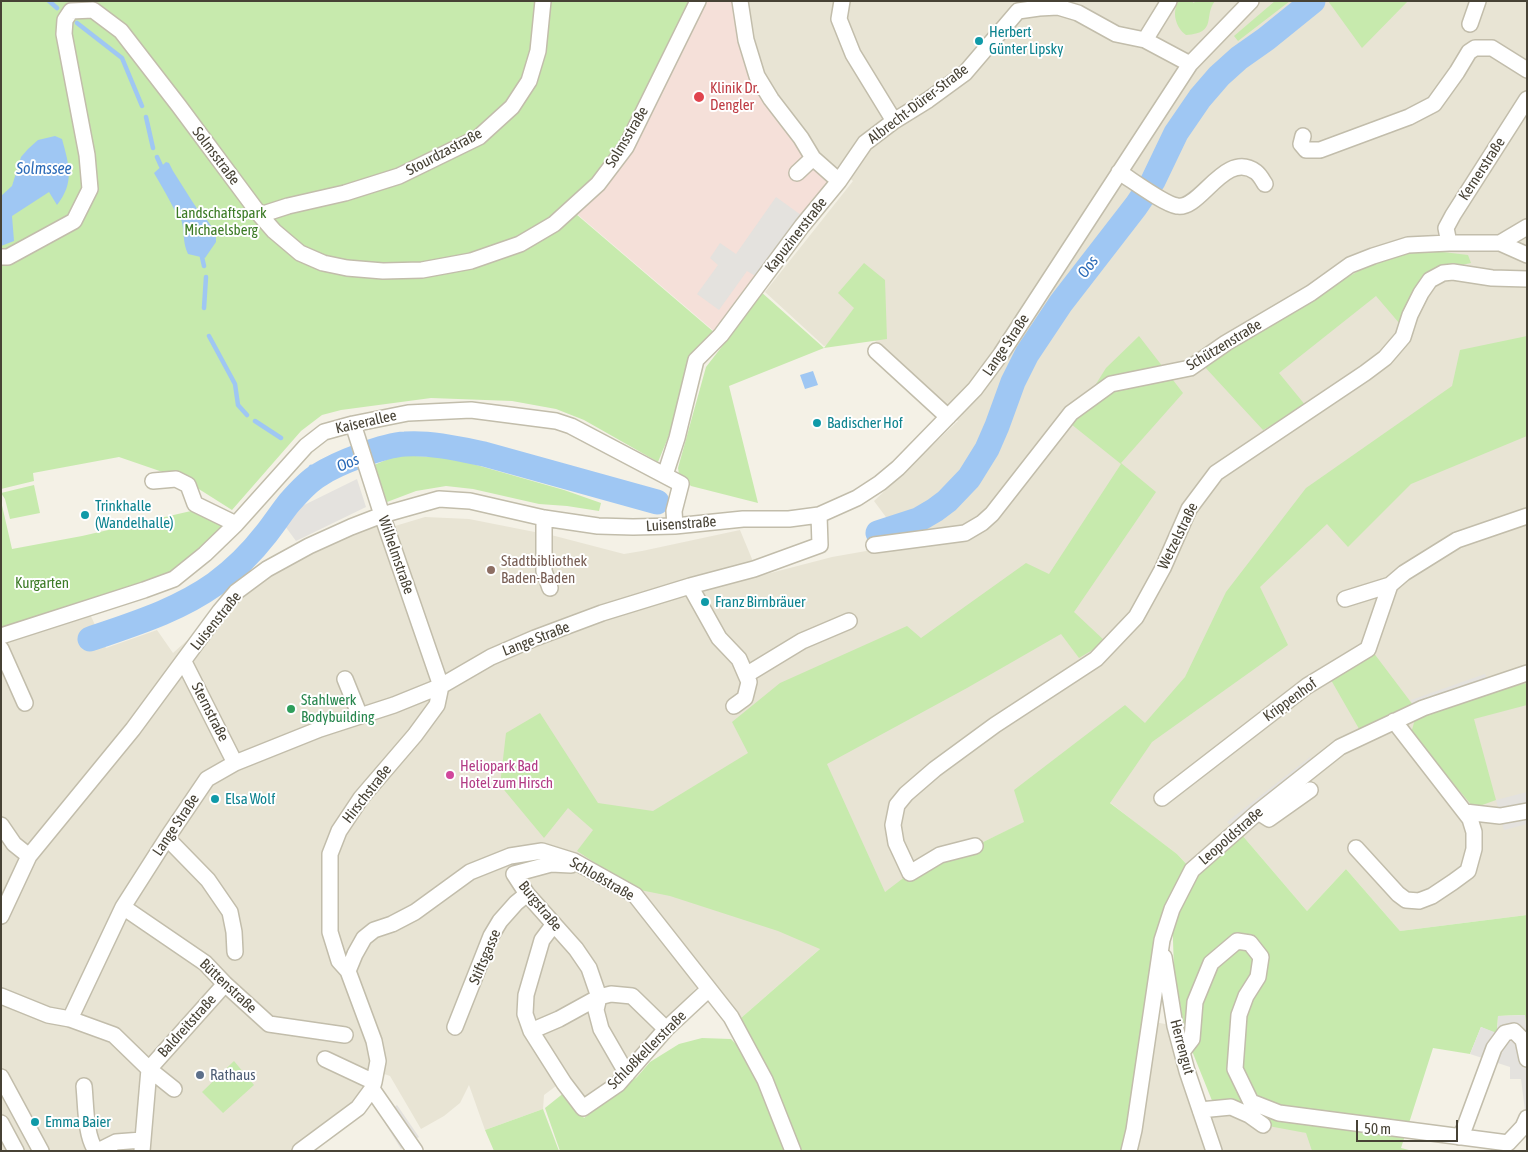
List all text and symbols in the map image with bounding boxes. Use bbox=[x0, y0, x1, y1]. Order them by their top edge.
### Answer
place label: Herbert Günter Lipsky bbox=[989, 23, 1063, 58]
marker: Herbert Günter Lipsky bbox=[973, 35, 985, 47]
street label: Albrecht-Dürer-Straße bbox=[864, 60, 972, 148]
place label: Klinik Dr. Dengler bbox=[710, 79, 759, 114]
marker: Klinik Dr. Dengler bbox=[692, 90, 706, 104]
street label: Solmsstraße bbox=[602, 103, 652, 171]
street label: Solmsstraße bbox=[188, 123, 244, 189]
street label: Stourdzastraße bbox=[403, 125, 485, 179]
street label: Kernerstraße bbox=[1455, 134, 1509, 204]
water label: Solmssee bbox=[16, 159, 72, 179]
street label: Kapuzinerstraße bbox=[761, 194, 831, 276]
park label: Landschaftspark Michaelsberg bbox=[175, 204, 267, 239]
water label: Oos bbox=[1074, 252, 1102, 282]
street label: Lange Straße bbox=[979, 311, 1033, 379]
street label: Schützenstraße bbox=[1183, 315, 1265, 375]
street label: Kaiserallee bbox=[334, 406, 398, 438]
place label: Badischer Hof bbox=[827, 414, 903, 432]
marker: Badischer Hof bbox=[811, 417, 823, 429]
water label: Oos bbox=[334, 450, 362, 476]
place label: Trinkhalle (Wandelhalle) bbox=[95, 497, 174, 532]
street label: Wetzelstraße bbox=[1154, 500, 1202, 572]
marker: Trinkhalle (Wandelhalle) bbox=[79, 509, 91, 521]
street label: Wilhelmstraße bbox=[374, 513, 418, 597]
street label: Luisenstraße bbox=[645, 513, 717, 535]
place label: Stadtbibliothek Baden-Baden bbox=[501, 552, 587, 587]
marker: Stadtbibliothek Baden-Baden bbox=[485, 564, 497, 576]
park label: Kurgarten bbox=[15, 574, 69, 592]
street label: Luisenstraße bbox=[187, 588, 245, 654]
place label: Franz Birnbräuer bbox=[715, 593, 806, 611]
marker: Franz Birnbräuer bbox=[699, 596, 711, 608]
street label: Lange Straße bbox=[500, 618, 572, 660]
street label: Krippenhof bbox=[1260, 674, 1320, 726]
street label: Sternstraße bbox=[188, 680, 232, 744]
place label: Stahlwerk Bodybuilding bbox=[301, 691, 374, 726]
marker: Stahlwerk Bodybuilding bbox=[285, 703, 297, 715]
place label: Heliopark Bad Hotel zum Hirsch bbox=[460, 757, 553, 792]
street label: Hirschstraße bbox=[339, 761, 395, 827]
marker: Heliopark Bad Hotel zum Hirsch bbox=[444, 769, 456, 781]
place label: Elsa Wolf bbox=[225, 790, 275, 808]
street label: Lange Straße bbox=[149, 791, 203, 859]
marker: Elsa Wolf bbox=[209, 793, 221, 805]
street label: Leopoldstraße bbox=[1195, 803, 1267, 869]
street label: Schloßstraße bbox=[566, 853, 638, 905]
street label: Burgstraße bbox=[514, 877, 566, 935]
street label: Stiftsgasse bbox=[465, 927, 505, 987]
street label: Büttenstraße bbox=[196, 955, 260, 1017]
street label: Baldreitstraße bbox=[154, 991, 220, 1061]
street label: Schloßkellerstraße bbox=[604, 1007, 690, 1093]
street label: Herrengut bbox=[1166, 1017, 1198, 1077]
place label: Rathaus bbox=[210, 1066, 256, 1084]
marker: Rathaus bbox=[194, 1069, 206, 1081]
scale bar bbox=[1358, 1110, 1460, 1142]
place label: Emma Baier bbox=[45, 1113, 111, 1131]
marker: Emma Baier bbox=[29, 1116, 41, 1128]
text: 50 m bbox=[1364, 1120, 1391, 1137]

